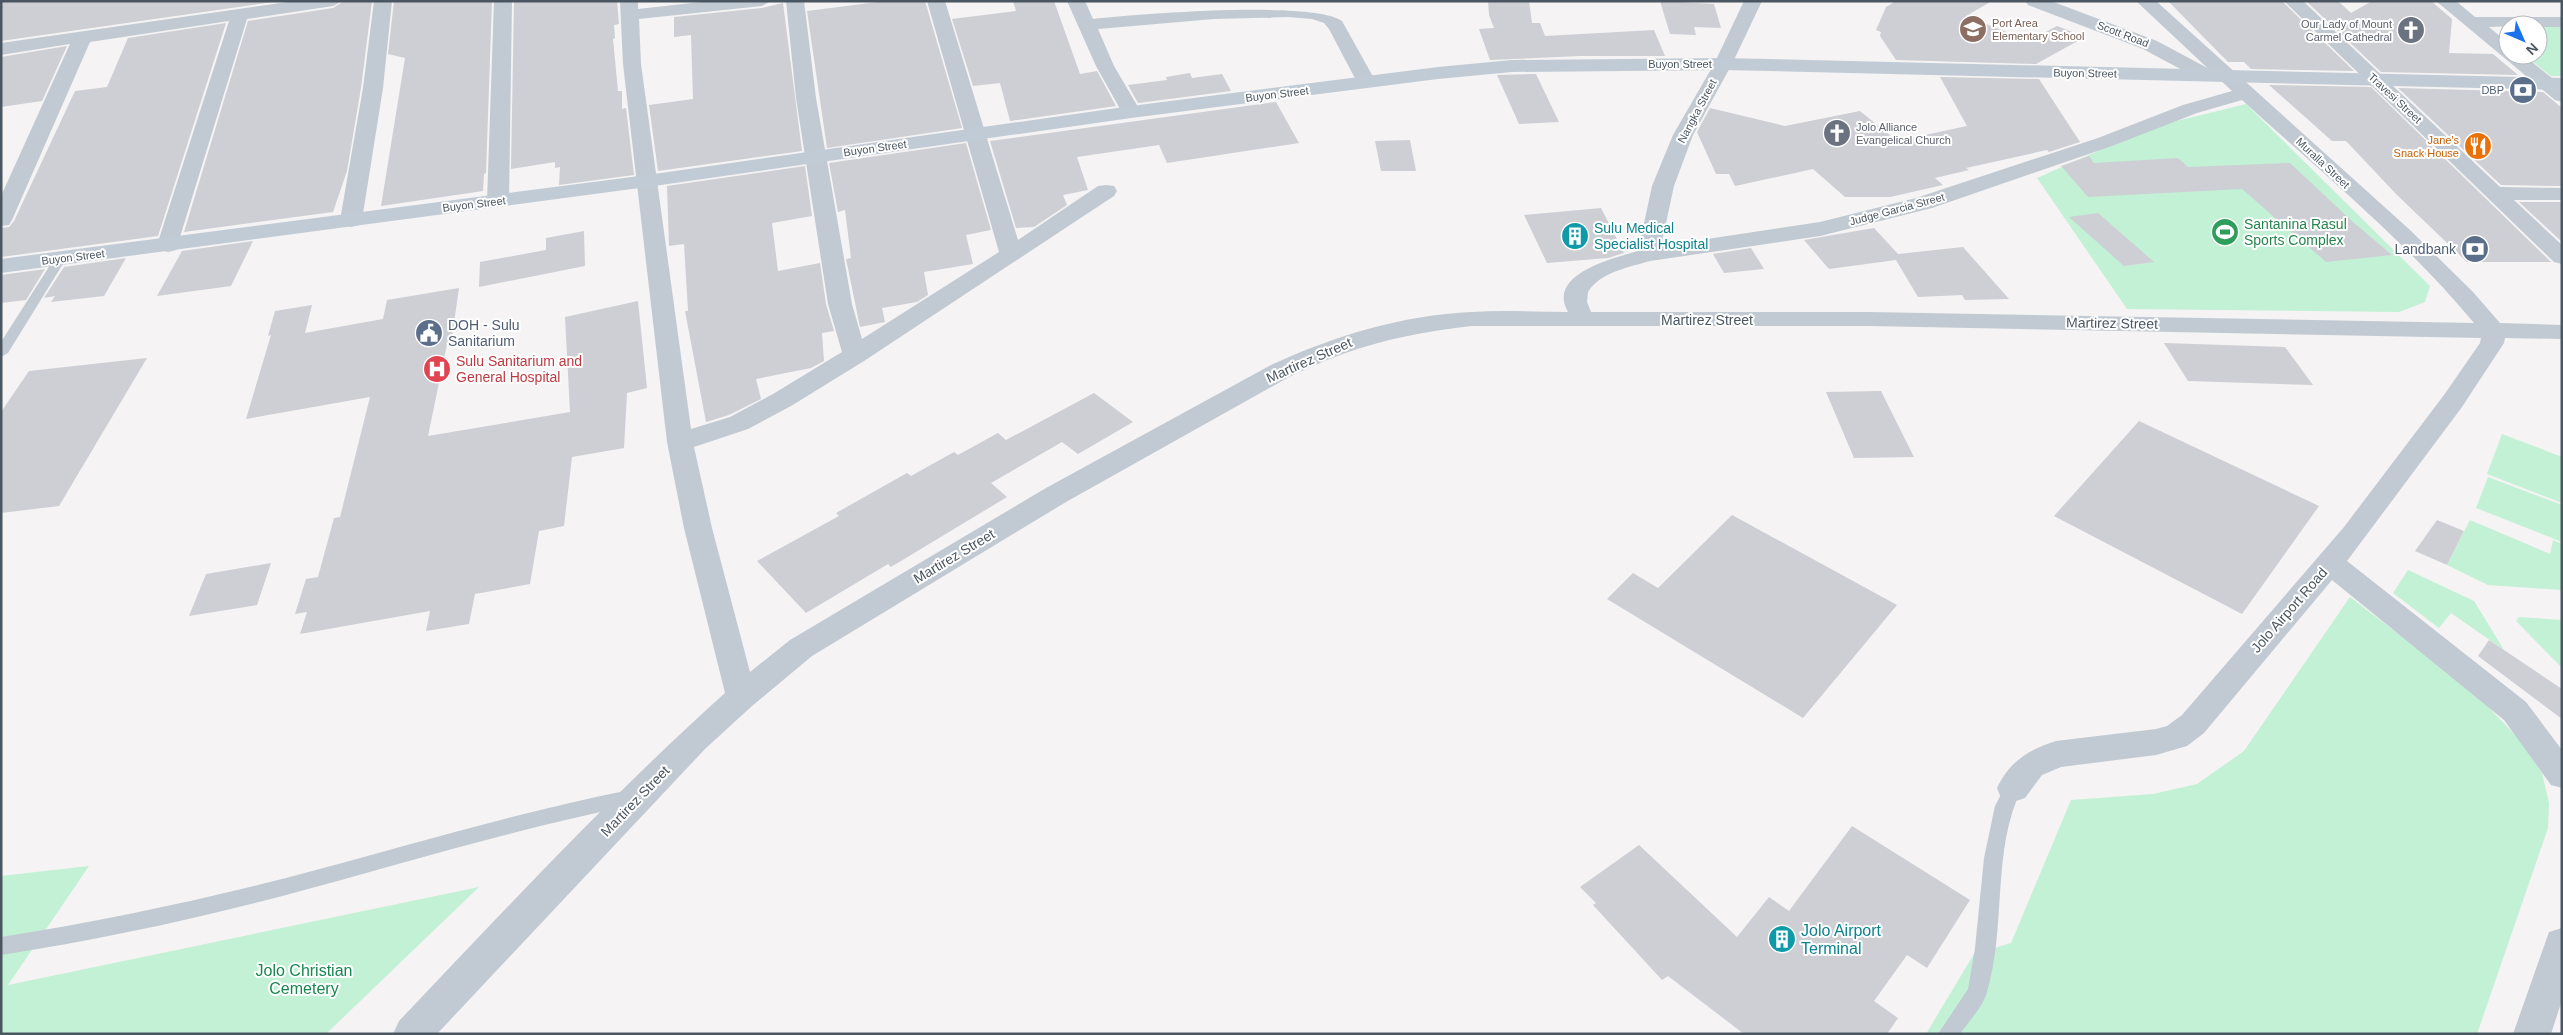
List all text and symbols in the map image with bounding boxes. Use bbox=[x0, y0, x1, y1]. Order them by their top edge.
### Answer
school or university icon: Port Area Elementary School bbox=[1958, 14, 1988, 44]
church icon: Our Lady of Mount Carmel Cathedral bbox=[2396, 15, 2426, 45]
north arrow bbox=[2498, 15, 2548, 65]
place label: Port Area Elementary School bbox=[1992, 17, 2084, 42]
place label: Our Lady of Mount Carmel Cathedral bbox=[2301, 18, 2392, 43]
street label: Scott Road bbox=[2095, 19, 2151, 49]
text: N bbox=[2523, 40, 2541, 58]
street label: Buyon Street bbox=[1648, 58, 1712, 70]
street label: Buyon Street bbox=[2053, 66, 2117, 80]
street label: Travesi Street bbox=[2366, 70, 2424, 126]
bank icon: DBP bbox=[2508, 75, 2538, 105]
street label: Nangka Street bbox=[1675, 77, 1719, 145]
street label: Buyon Street bbox=[1245, 84, 1309, 104]
place label: DBP bbox=[2481, 84, 2504, 96]
church icon: Jolo Alliance Evangelical Church bbox=[1822, 118, 1852, 148]
place label: Jolo Alliance Evangelical Church bbox=[1856, 121, 1951, 146]
restaurant icon: Jane's Snack House bbox=[2463, 131, 2493, 161]
place label: Jane's Snack House bbox=[2394, 134, 2460, 159]
street label: Muralla Street bbox=[2294, 135, 2352, 191]
street label: Buyon Street bbox=[843, 138, 907, 158]
street label: Judge Garcia Street bbox=[1848, 191, 1946, 227]
street label: Buyon Street bbox=[442, 194, 506, 214]
place label: Santanina Rasul Sports Complex bbox=[2244, 216, 2347, 248]
sports icon: Santanina Rasul Sports Complex bbox=[2210, 217, 2240, 247]
place label: Sulu Medical Specialist Hospital bbox=[1594, 220, 1708, 252]
building icon: Sulu Medical Specialist Hospital bbox=[1560, 221, 1590, 251]
bank icon: Landbank bbox=[2460, 234, 2490, 264]
place label: Landbank bbox=[2394, 241, 2457, 257]
street label: Buyon Street bbox=[41, 247, 105, 267]
street label: Martirez Street bbox=[1661, 312, 1753, 328]
street label: Martirez Street bbox=[2066, 314, 2158, 332]
place label: DOH - Sulu Sanitarium bbox=[448, 317, 520, 349]
public building icon: DOH - Sulu Sanitarium bbox=[414, 318, 444, 348]
street label: Martirez Street bbox=[1264, 334, 1354, 386]
place label: Sulu Sanitarium and General Hospital bbox=[456, 353, 582, 385]
hospital icon: Sulu Sanitarium and General Hospital bbox=[422, 354, 452, 384]
street label: Martirez Street bbox=[911, 525, 998, 587]
street label: Jolo Airport Road bbox=[2248, 564, 2330, 656]
street label: Martirez Street bbox=[597, 762, 673, 840]
place label: Jolo Airport Terminal bbox=[1801, 922, 1882, 957]
building icon: Jolo Airport Terminal bbox=[1767, 924, 1797, 954]
park label: Jolo Christian Cemetery bbox=[256, 962, 352, 997]

